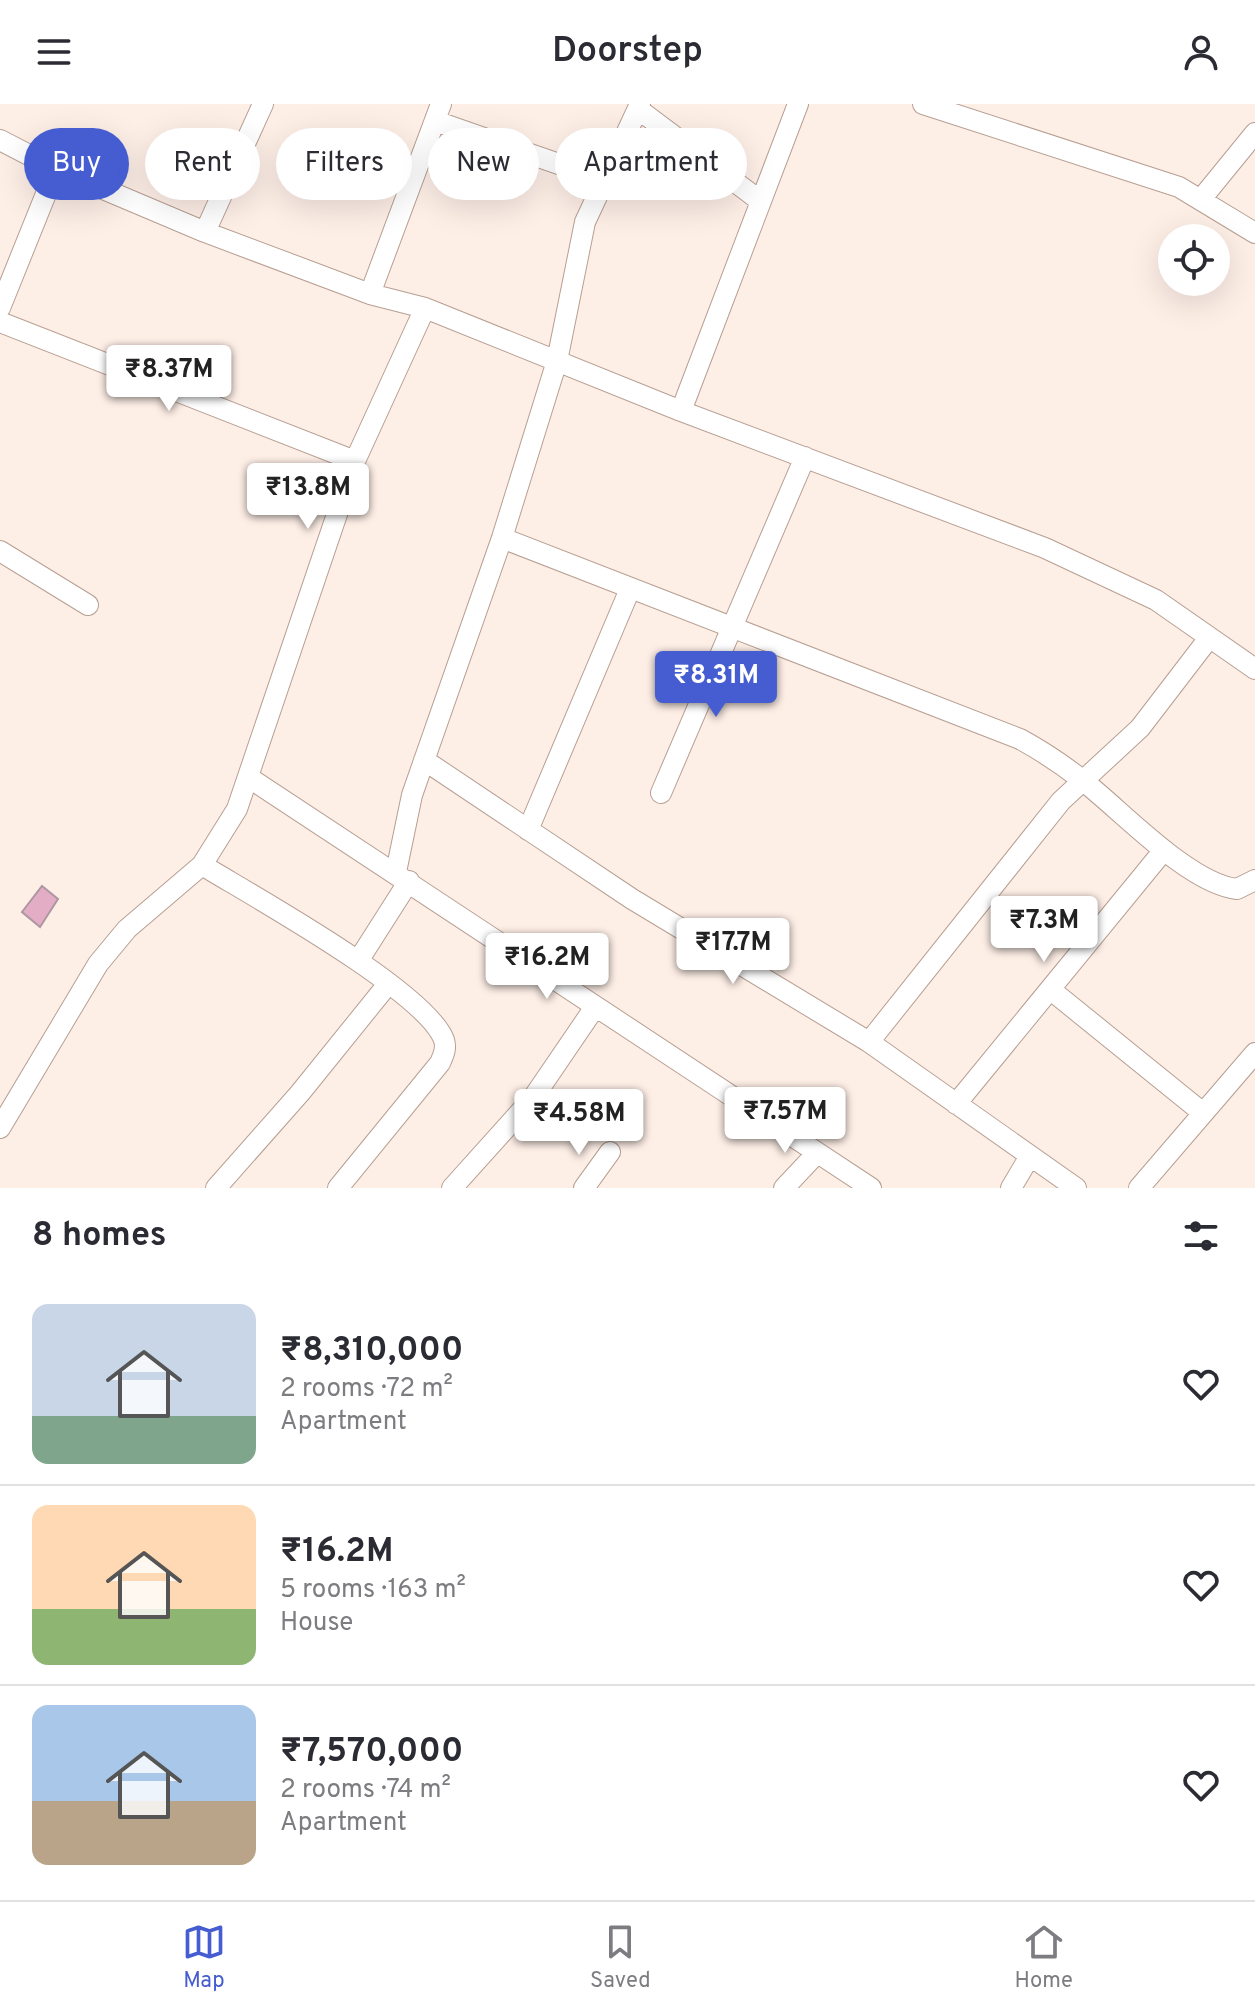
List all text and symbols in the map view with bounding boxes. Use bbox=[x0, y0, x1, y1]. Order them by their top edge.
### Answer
text: Doorstep bbox=[552, 29, 703, 75]
icon: menu bbox=[32, 30, 76, 74]
icon: person bbox=[1179, 30, 1223, 74]
chip: Buy bbox=[24, 128, 129, 200]
chip: Rent bbox=[145, 128, 260, 200]
chip: Filters bbox=[276, 128, 412, 200]
chip: New bbox=[428, 128, 539, 200]
chip: Apartment bbox=[555, 128, 747, 200]
map controls bbox=[1158, 224, 1230, 296]
button: locate bbox=[1158, 224, 1230, 296]
pin: ₹8.37M bbox=[104, 345, 234, 413]
text: ₹8.37M bbox=[124, 354, 214, 387]
pin: ₹13.8M bbox=[243, 463, 373, 531]
text: ₹13.8M bbox=[265, 472, 351, 505]
pin: ₹8.31M bbox=[651, 651, 781, 719]
text: ₹8.31M bbox=[673, 660, 759, 693]
pin: ₹7.3M bbox=[988, 896, 1100, 964]
text: ₹7.3M bbox=[1009, 905, 1079, 938]
pin: ₹17.7M bbox=[668, 918, 798, 986]
text: ₹17.7M bbox=[694, 927, 772, 960]
pin: ₹16.2M bbox=[482, 933, 612, 1001]
text: ₹16.2M bbox=[504, 942, 590, 975]
pin: ₹7.57M bbox=[720, 1087, 850, 1155]
pin: ₹4.58M bbox=[514, 1089, 644, 1157]
text: ₹7.57M bbox=[743, 1096, 827, 1129]
text: ₹4.58M bbox=[532, 1098, 626, 1131]
icon: filters bbox=[1179, 1214, 1223, 1258]
text: 8 homes bbox=[32, 1215, 166, 1258]
text: ₹8,310,000 bbox=[280, 1330, 463, 1373]
icon: home bbox=[96, 1336, 192, 1432]
icon: heart bbox=[1179, 1362, 1223, 1406]
text: 2 rooms · 72 m² bbox=[280, 1373, 453, 1406]
text: Apartment bbox=[280, 1406, 407, 1439]
text: ₹16.2M bbox=[280, 1531, 393, 1574]
icon: home bbox=[96, 1537, 192, 1633]
icon: heart bbox=[1179, 1563, 1223, 1607]
text: 5 rooms · 163 m² bbox=[280, 1574, 466, 1607]
text: House bbox=[280, 1607, 353, 1640]
text: ₹7,570,000 bbox=[280, 1731, 463, 1774]
icon: home bbox=[96, 1737, 192, 1833]
icon: heart bbox=[1179, 1763, 1223, 1807]
text: 2 rooms · 74 m² bbox=[280, 1774, 451, 1807]
text: Apartment bbox=[280, 1807, 407, 1840]
tab: Map bbox=[182, 1920, 226, 1995]
tab: Saved bbox=[590, 1920, 651, 1995]
tab: Home bbox=[1015, 1920, 1073, 1995]

